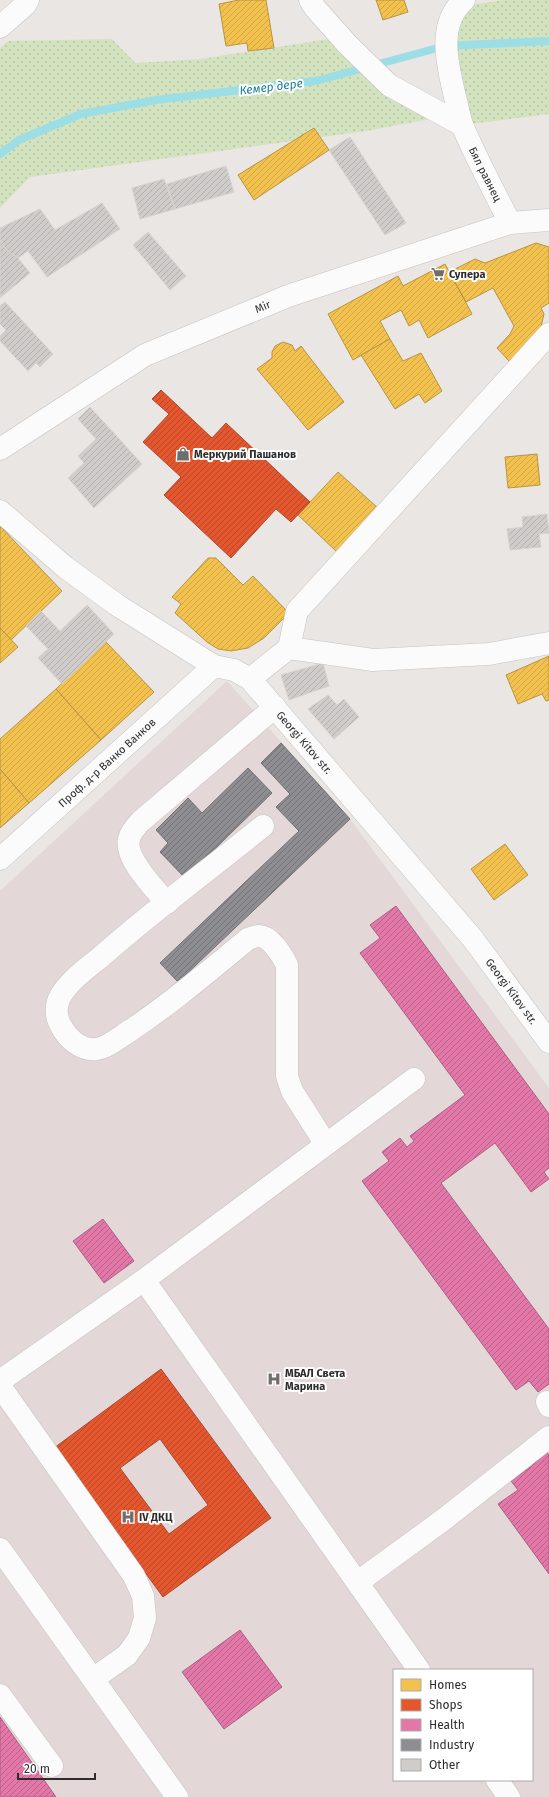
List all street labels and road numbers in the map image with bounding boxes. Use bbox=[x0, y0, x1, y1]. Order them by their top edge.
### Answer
street label: Бял равнец bbox=[466, 145, 504, 204]
street label: Mir bbox=[253, 298, 273, 316]
street label: Georgi Kitov str. bbox=[273, 709, 335, 777]
street label: Проф. д-р Ванко Ванков bbox=[56, 716, 159, 810]
street label: Georgi Kitov str. bbox=[483, 956, 540, 1027]

